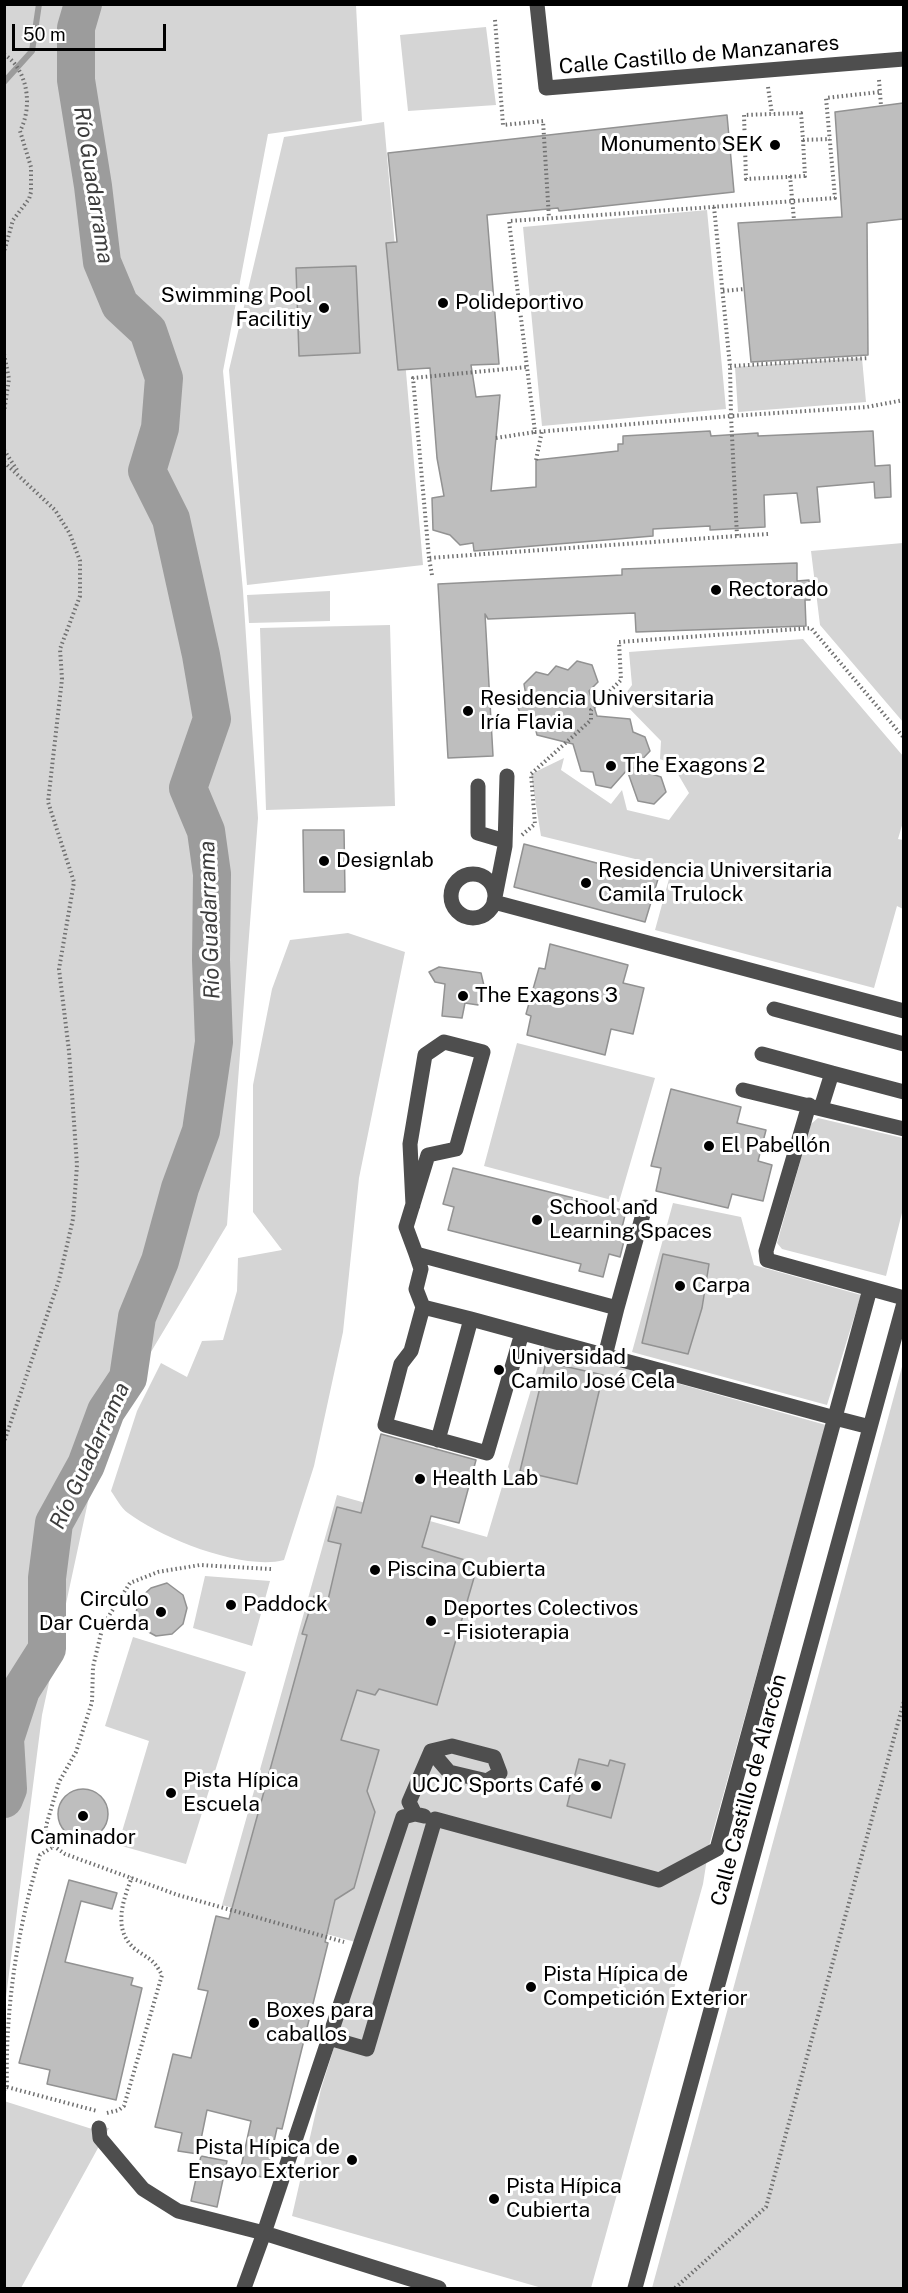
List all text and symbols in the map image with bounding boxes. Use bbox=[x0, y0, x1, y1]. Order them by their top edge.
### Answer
scale bar bbox=[15, 12, 170, 50]
text: 50 m bbox=[23, 24, 66, 45]
street label: Calle Castillo de Manzanares bbox=[558, 30, 840, 80]
water label: Río Guadarrama bbox=[68, 105, 118, 265]
place label: Monumento SEK bbox=[600, 132, 763, 158]
marker: Monumento SEK bbox=[768, 138, 782, 152]
place label: Swimming Pool Facilitiy bbox=[161, 283, 312, 333]
place label: Polideportivo bbox=[455, 290, 584, 316]
marker: Polideportivo bbox=[436, 296, 450, 310]
marker: Swimming Pool Facilitiy bbox=[317, 301, 331, 315]
place label: Rectorado bbox=[728, 577, 828, 603]
marker: Rectorado bbox=[709, 583, 723, 597]
place label: Residencia Universitaria Iría Flavia bbox=[480, 686, 714, 736]
marker: Residencia Universitaria Iría Flavia bbox=[461, 704, 475, 718]
place label: The Exagons 2 bbox=[623, 753, 765, 779]
marker: The Exagons 2 bbox=[604, 759, 618, 773]
water label: Río Guadarrama bbox=[194, 840, 226, 1000]
place label: Designlab bbox=[336, 848, 434, 874]
marker: Designlab bbox=[317, 854, 331, 868]
place label: Residencia Universitaria Camila Trulock bbox=[598, 858, 832, 908]
marker: Residencia Universitaria Camila Trulock bbox=[579, 876, 593, 890]
place label: The Exagons 3 bbox=[475, 983, 618, 1009]
marker: The Exagons 3 bbox=[456, 989, 470, 1003]
place label: El Pabellón bbox=[721, 1133, 830, 1159]
marker: El Pabellón bbox=[702, 1139, 716, 1153]
place label: School and Learning Spaces bbox=[549, 1195, 712, 1245]
marker: School and Learning Spaces bbox=[530, 1213, 544, 1227]
place label: Carpa bbox=[692, 1273, 750, 1299]
marker: Carpa bbox=[673, 1279, 687, 1293]
place label: Universidad Camilo José Cela bbox=[511, 1345, 675, 1395]
marker: Universidad Camilo José Cela bbox=[492, 1363, 506, 1377]
water label: Río Guadarrama bbox=[44, 1378, 136, 1534]
place label: Health Lab bbox=[432, 1466, 538, 1492]
marker: Health Lab bbox=[413, 1472, 427, 1486]
place label: Piscina Cubierta bbox=[387, 1557, 546, 1583]
marker: Piscina Cubierta bbox=[368, 1563, 382, 1577]
place label: Circulo Dar Cuerda bbox=[39, 1587, 149, 1637]
place label: Paddock bbox=[243, 1592, 328, 1618]
place label: Deportes Colectivos - Fisioterapia bbox=[443, 1596, 638, 1646]
marker: Paddock bbox=[224, 1598, 238, 1612]
marker: Circulo Dar Cuerda bbox=[154, 1605, 168, 1619]
marker: Deportes Colectivos - Fisioterapia bbox=[424, 1614, 438, 1628]
street label: Calle Castillo de Alarcón bbox=[706, 1671, 792, 1909]
place label: Pista Hípica Escuela bbox=[183, 1768, 299, 1818]
place label: UCJC Sports Café bbox=[411, 1773, 584, 1799]
marker: UCJC Sports Café bbox=[589, 1779, 603, 1793]
marker: Pista Hípica Escuela bbox=[164, 1786, 178, 1800]
marker: Caminador bbox=[76, 1809, 90, 1823]
place label: Caminador bbox=[30, 1825, 136, 1851]
place label: Pista Hípica de Competición Exterior bbox=[543, 1962, 748, 2012]
marker: Pista Hípica de Competición Exterior bbox=[524, 1980, 538, 1994]
place label: Boxes para caballos bbox=[266, 1998, 374, 2048]
marker: Boxes para caballos bbox=[247, 2016, 261, 2030]
place label: Pista Hípica de Ensayo Exterior bbox=[188, 2135, 340, 2185]
marker: Pista Hípica de Ensayo Exterior bbox=[345, 2153, 359, 2167]
place label: Pista Hípica Cubierta bbox=[506, 2174, 622, 2224]
marker: Pista Hípica Cubierta bbox=[487, 2192, 501, 2206]

